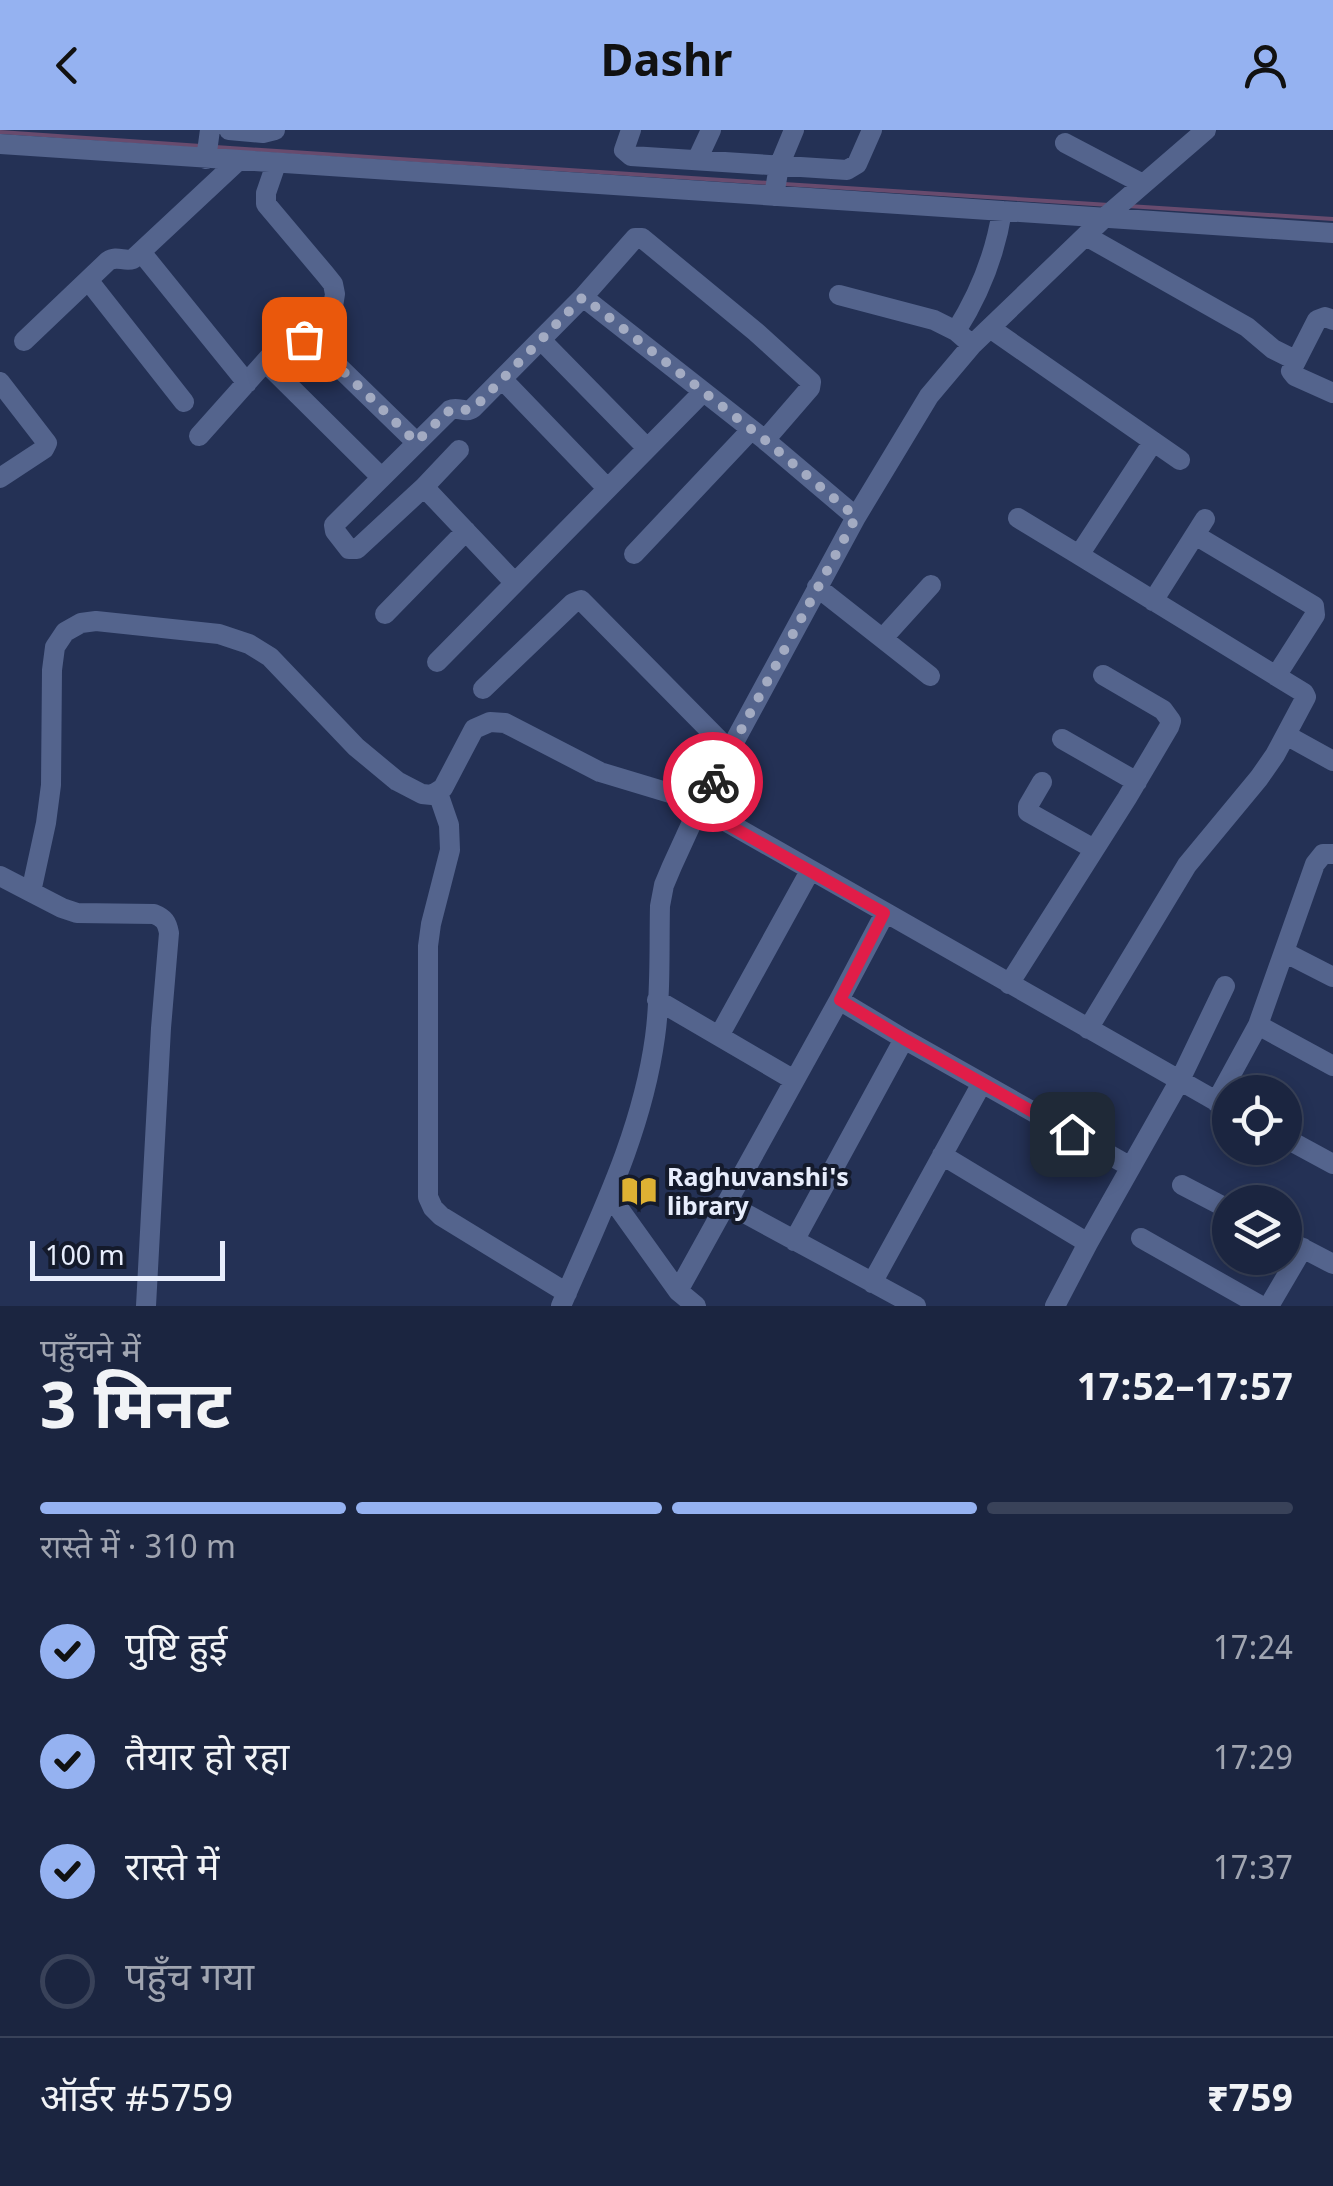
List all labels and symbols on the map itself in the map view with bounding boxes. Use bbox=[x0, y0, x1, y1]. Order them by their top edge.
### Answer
pin bbox=[262, 297, 347, 382]
courier bbox=[663, 732, 763, 832]
pin bbox=[1030, 1092, 1115, 1177]
place label: Raghuvanshi's library bbox=[667, 1164, 849, 1225]
library icon: Raghuvanshi's library bbox=[620, 1172, 658, 1210]
scale bar bbox=[30, 1236, 225, 1280]

